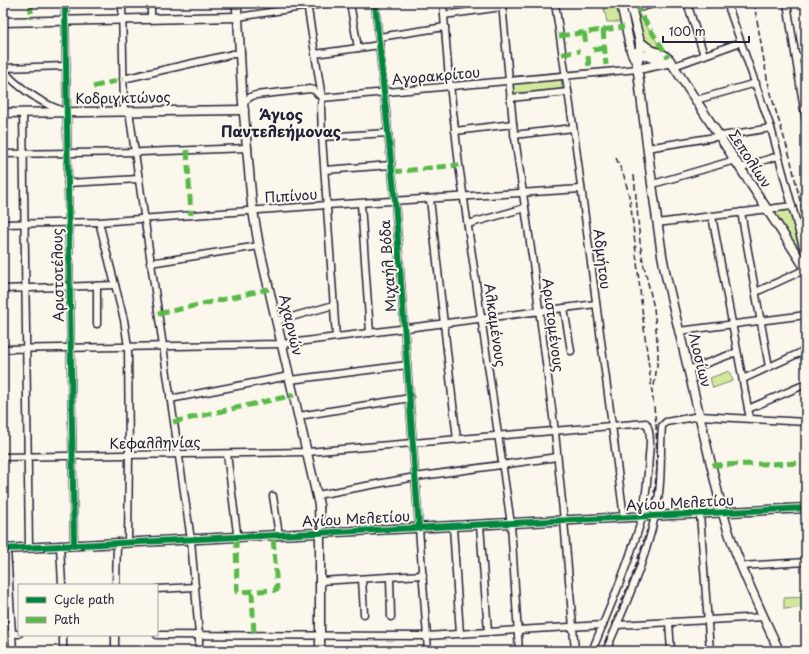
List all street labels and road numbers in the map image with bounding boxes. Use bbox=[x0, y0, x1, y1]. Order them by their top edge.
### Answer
street label: Αγορακρίτου bbox=[391, 61, 481, 90]
street label: Κοδριγκτώνος bbox=[75, 86, 171, 109]
street label: Σεπολίων bbox=[724, 126, 777, 192]
street label: Πιπίνου bbox=[264, 183, 318, 208]
street label: Μιχαήλ Βόδα bbox=[374, 219, 401, 313]
street label: Αριστοτέλους bbox=[46, 228, 69, 322]
street label: Αδμήτου bbox=[588, 228, 617, 290]
street label: Αριστομένους bbox=[537, 277, 570, 373]
street label: Αλκαμένους bbox=[479, 282, 512, 368]
street label: Αχαρνών bbox=[274, 292, 309, 358]
street label: Λιοσίων bbox=[684, 330, 717, 389]
street label: Κεφαλληνίας bbox=[109, 431, 201, 454]
street label: Αγίου Μελετίου bbox=[625, 489, 735, 516]
street label: Αγίου Μελετίου bbox=[301, 505, 411, 532]

